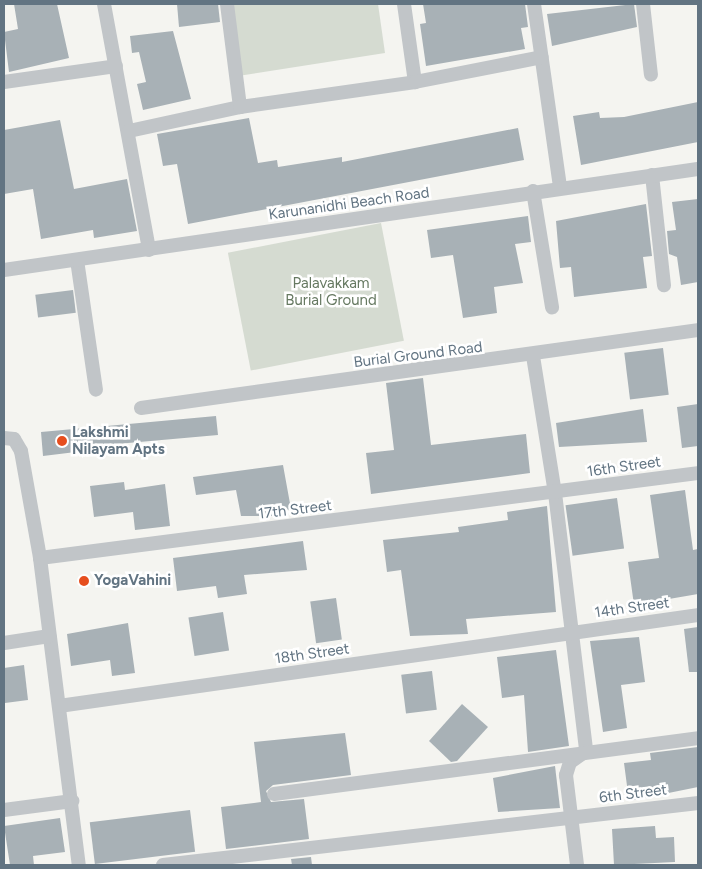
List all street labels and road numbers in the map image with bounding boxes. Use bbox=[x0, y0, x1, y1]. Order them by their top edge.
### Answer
street label: Karunanidhi Beach Road bbox=[268, 184, 430, 224]
street label: Burial Ground Road bbox=[353, 338, 483, 372]
street label: 16th Street bbox=[586, 453, 662, 481]
street label: 17th Street bbox=[257, 497, 333, 523]
street label: 14th Street bbox=[593, 594, 671, 622]
street label: 18th Street bbox=[274, 640, 350, 668]
street label: 6th Street bbox=[598, 781, 668, 807]

